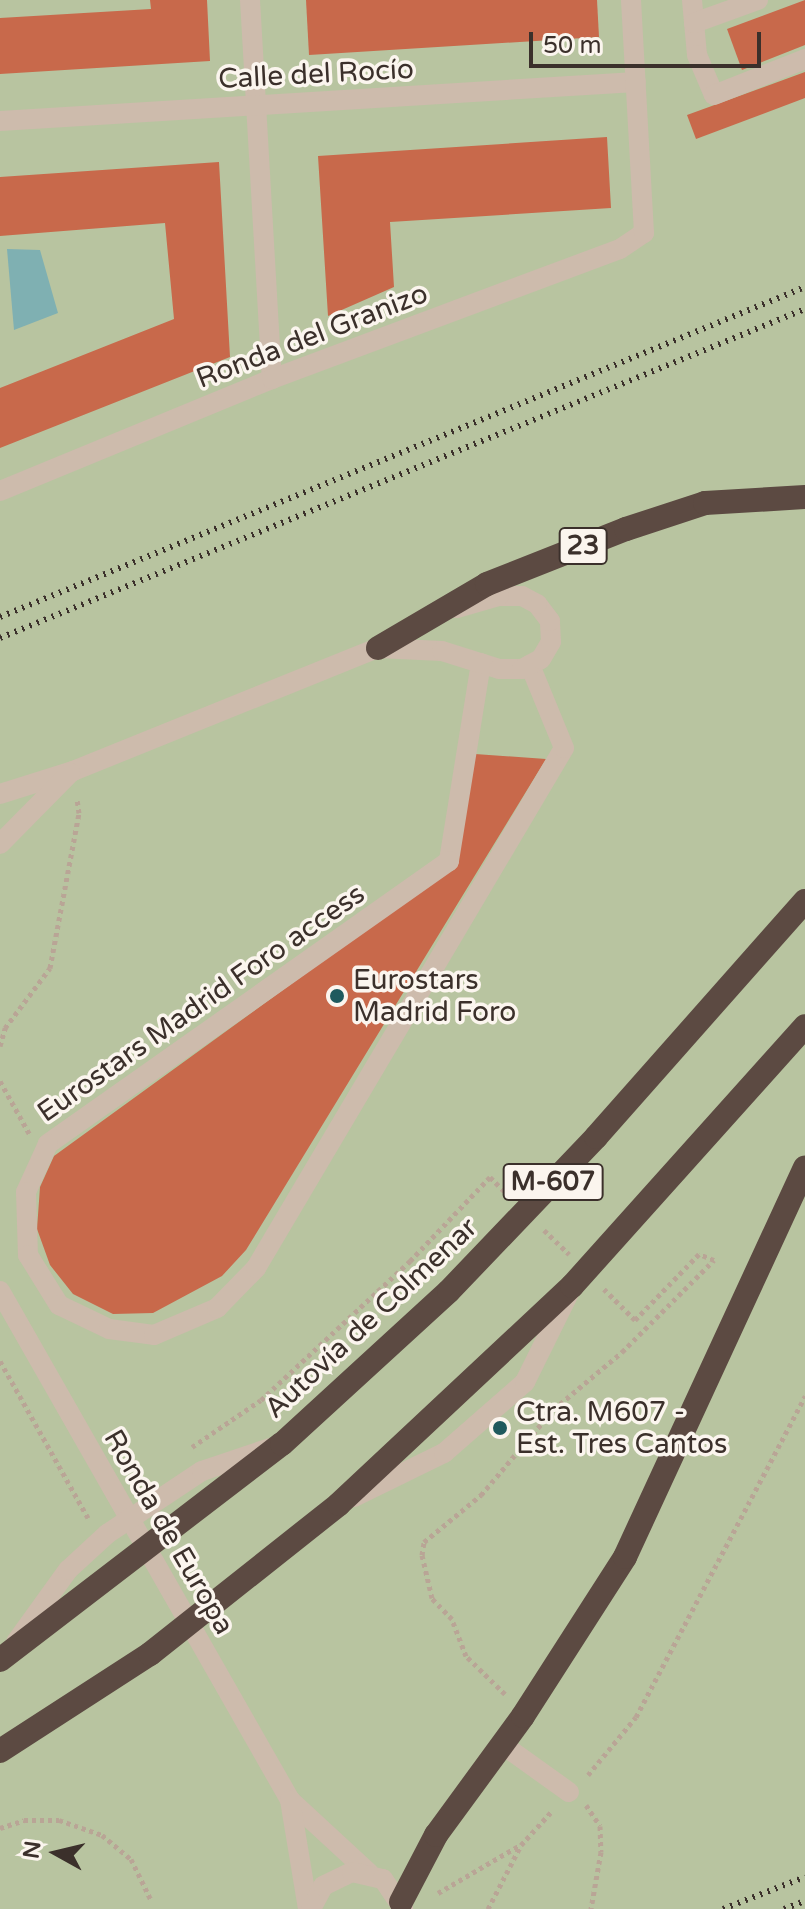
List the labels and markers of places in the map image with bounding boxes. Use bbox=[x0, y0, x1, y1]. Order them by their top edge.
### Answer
place label: Eurostars Madrid Foro bbox=[353, 963, 516, 1029]
marker: Eurostars Madrid Foro bbox=[328, 987, 346, 1005]
place label: Ctra. M607 - Est. Tres Cantos bbox=[516, 1395, 727, 1461]
marker: Ctra. M607 - Est. Tres Cantos bbox=[491, 1419, 509, 1437]

